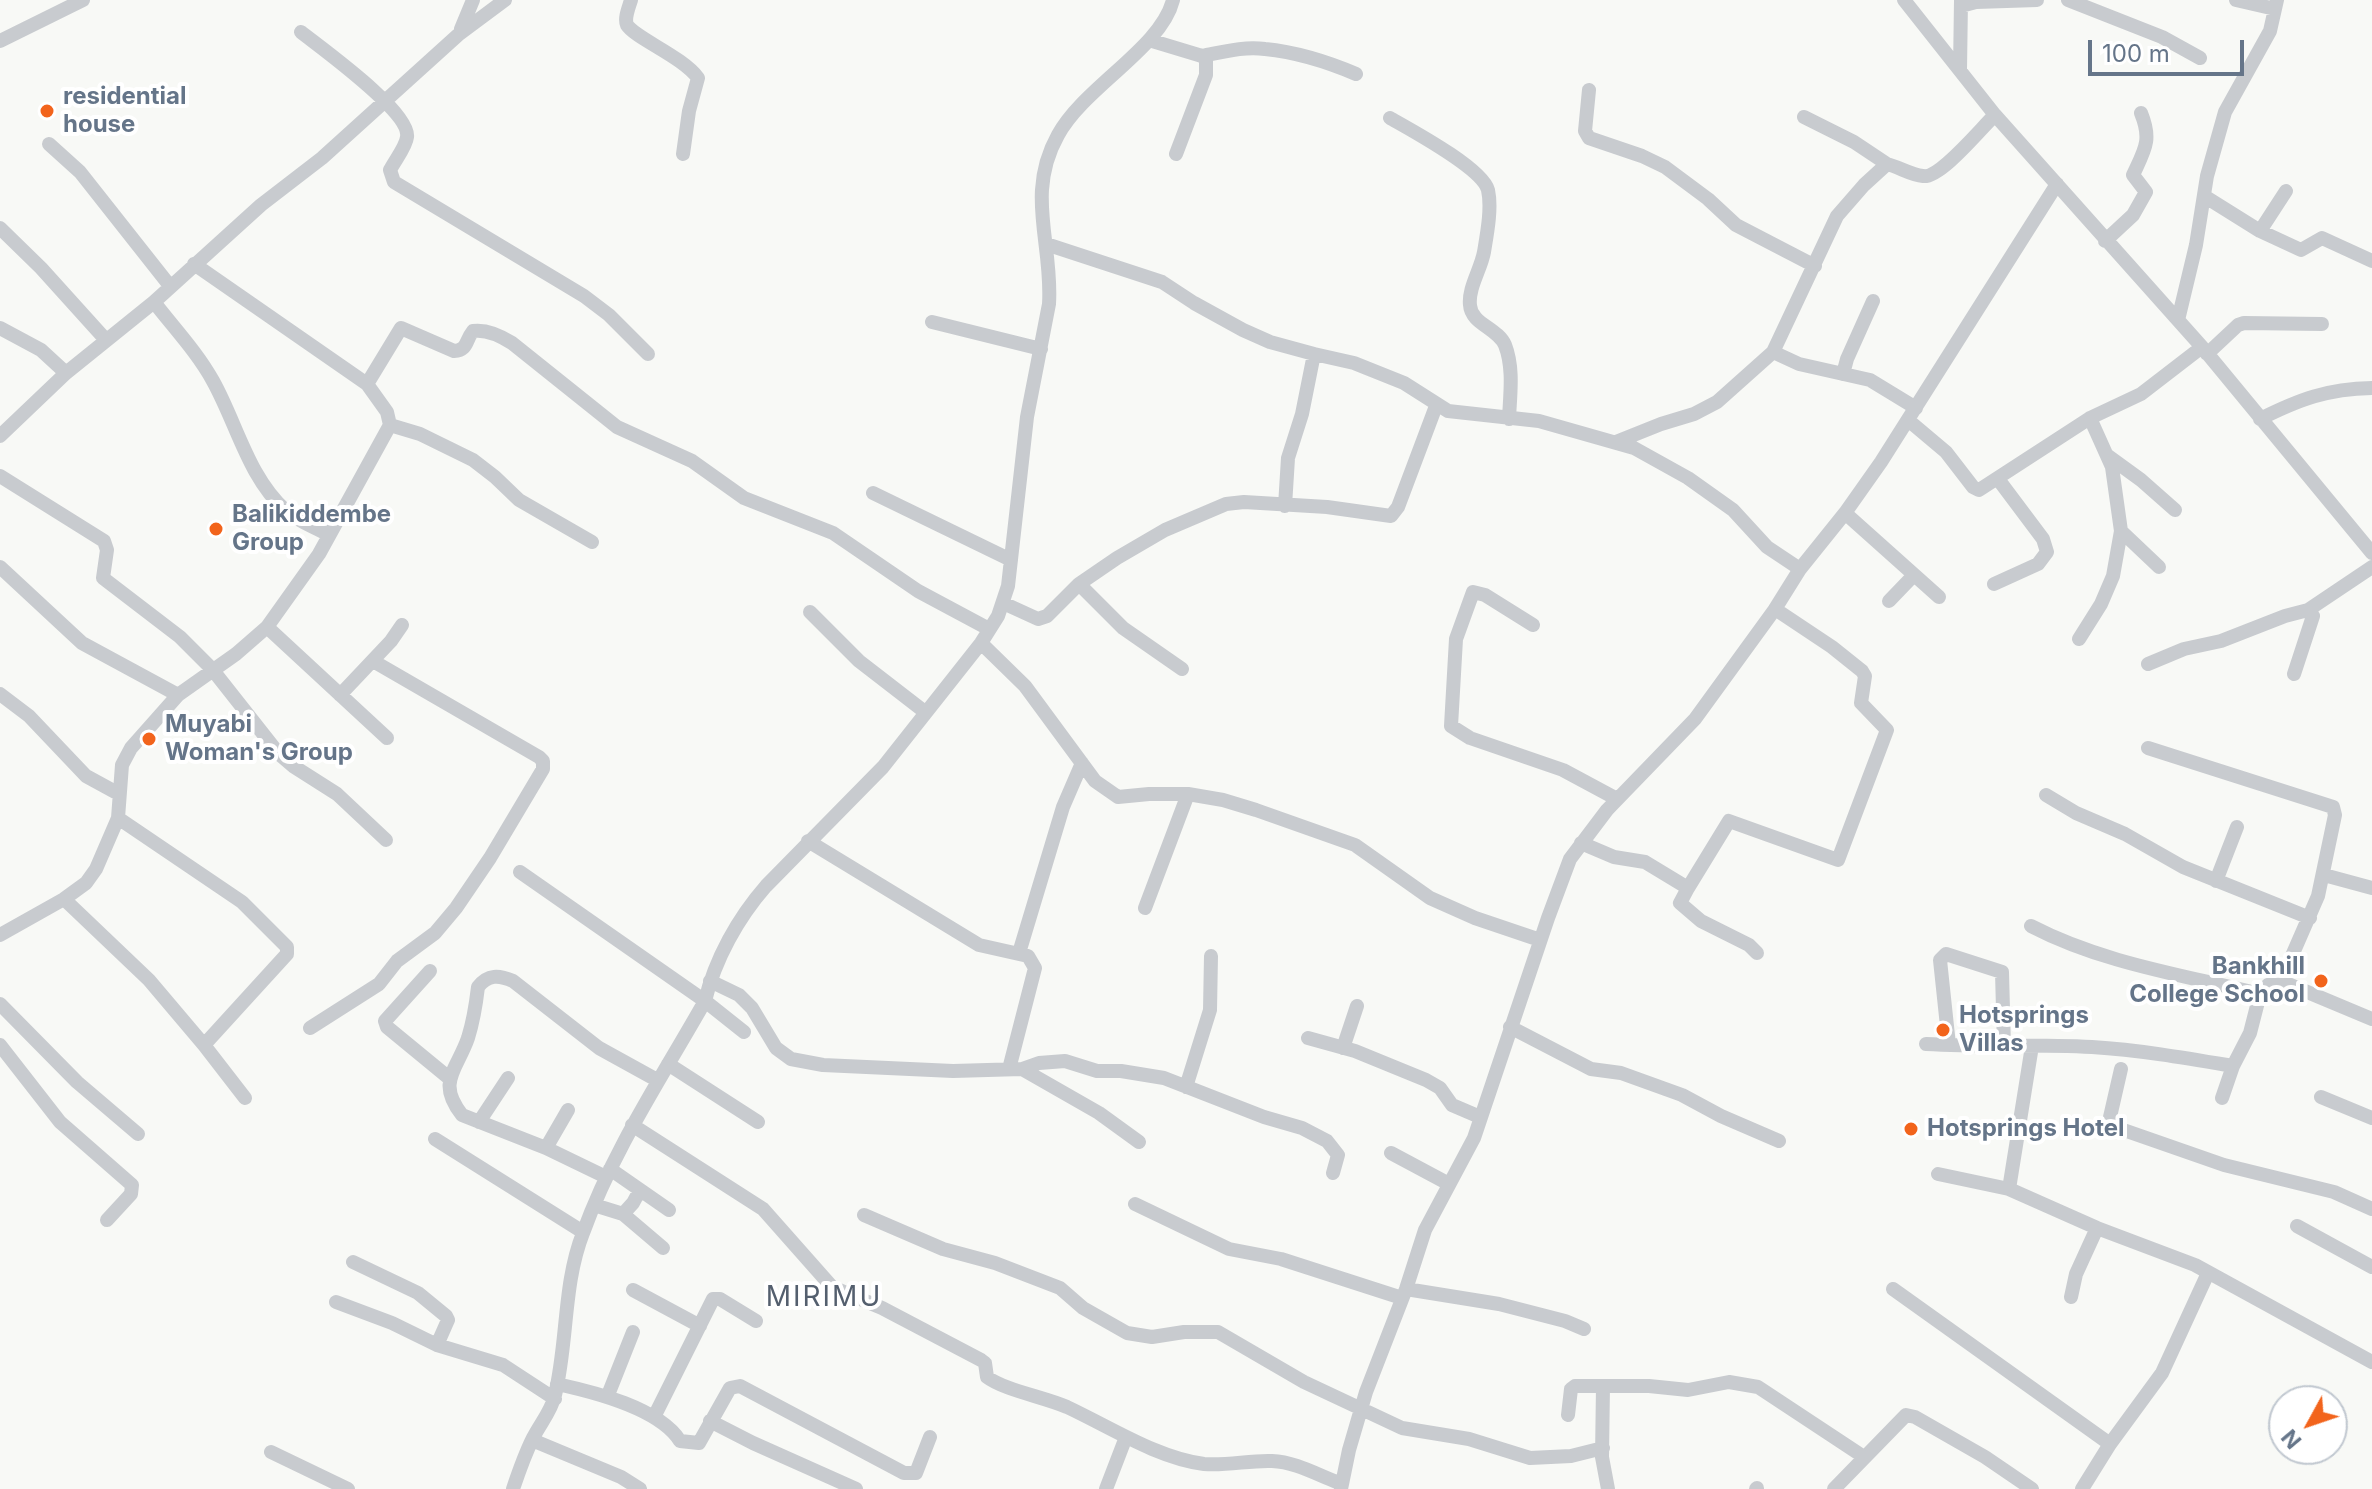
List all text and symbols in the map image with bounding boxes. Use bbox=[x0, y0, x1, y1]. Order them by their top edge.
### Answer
scale bar bbox=[2092, 24, 2248, 74]
text: 100 m bbox=[2102, 39, 2170, 68]
place label: residential house bbox=[63, 83, 187, 139]
marker: residential house bbox=[38, 102, 56, 120]
place label: Balikiddembe Group bbox=[232, 501, 391, 557]
marker: Balikiddembe Group bbox=[207, 520, 225, 538]
place label: Muyabi Woman's Group bbox=[165, 711, 353, 767]
marker: Muyabi Woman's Group bbox=[140, 730, 158, 748]
place label: Bankhill College School bbox=[2129, 953, 2305, 1009]
marker: Bankhill College School bbox=[2312, 972, 2330, 990]
place label: Hotsprings Villas bbox=[1959, 1002, 2089, 1058]
marker: Hotsprings Villas bbox=[1934, 1021, 1952, 1039]
place label: Hotsprings Hotel bbox=[1927, 1115, 2125, 1143]
marker: Hotsprings Hotel bbox=[1902, 1120, 1920, 1138]
district label: MIRIMU bbox=[766, 1281, 882, 1315]
north arrow bbox=[2268, 1385, 2348, 1465]
text: N bbox=[2276, 1424, 2306, 1454]

